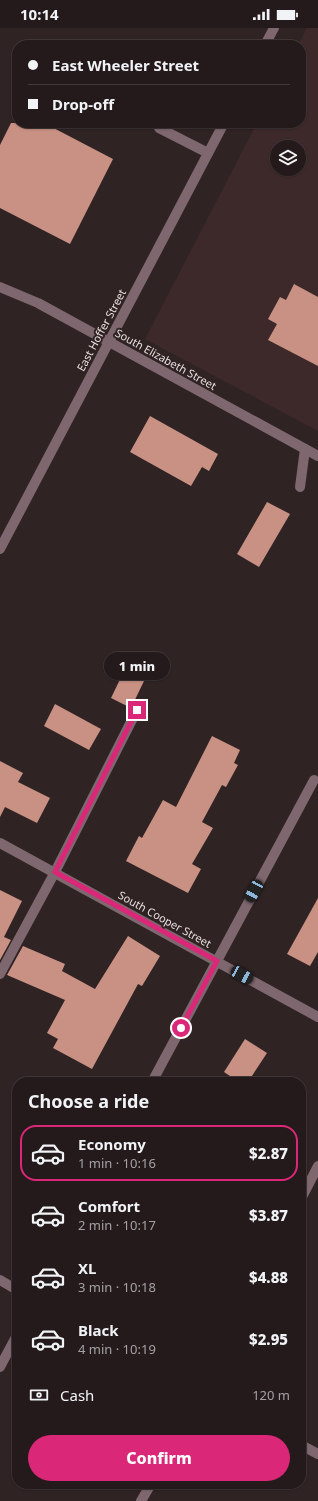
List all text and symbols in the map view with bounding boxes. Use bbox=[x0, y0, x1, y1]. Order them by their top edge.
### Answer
text: 10:14 bbox=[20, 4, 59, 24]
text: East Wheeler Street bbox=[52, 55, 199, 75]
text: Drop-off bbox=[52, 94, 114, 114]
map controls bbox=[270, 140, 306, 176]
button: layers bbox=[270, 140, 306, 176]
street label: East Hoffer Street bbox=[73, 286, 129, 374]
street label: South Elizabeth Street bbox=[113, 325, 219, 393]
callout: 1 min bbox=[104, 652, 170, 680]
text: 1 min bbox=[119, 657, 155, 675]
route end bbox=[128, 701, 146, 719]
car bbox=[243, 878, 265, 904]
street label: South Cooper Street bbox=[116, 887, 214, 951]
car bbox=[229, 964, 255, 986]
route start bbox=[172, 1019, 190, 1037]
text: Choose a ride bbox=[28, 1089, 149, 1113]
text: Economy bbox=[78, 1134, 146, 1154]
icon: car bbox=[30, 1135, 66, 1171]
text: $2.87 bbox=[249, 1143, 288, 1163]
text: 1 min · 10:16 bbox=[78, 1154, 156, 1172]
text: Comfort bbox=[78, 1196, 140, 1216]
icon: car bbox=[30, 1197, 66, 1233]
text: $3.87 bbox=[249, 1205, 288, 1225]
text: 2 min · 10:17 bbox=[78, 1216, 156, 1234]
text: XL bbox=[78, 1258, 96, 1278]
icon: car bbox=[30, 1259, 66, 1295]
text: $4.88 bbox=[249, 1267, 288, 1287]
text: 3 min · 10:18 bbox=[78, 1278, 156, 1296]
text: Black bbox=[78, 1320, 118, 1340]
icon: car bbox=[30, 1321, 66, 1357]
text: $2.95 bbox=[249, 1329, 288, 1349]
text: 4 min · 10:19 bbox=[78, 1340, 156, 1358]
icon: cash bbox=[28, 1384, 50, 1406]
text: Cash bbox=[60, 1385, 94, 1405]
text: 120 m bbox=[252, 1386, 290, 1404]
button: Confirm bbox=[28, 1435, 290, 1481]

